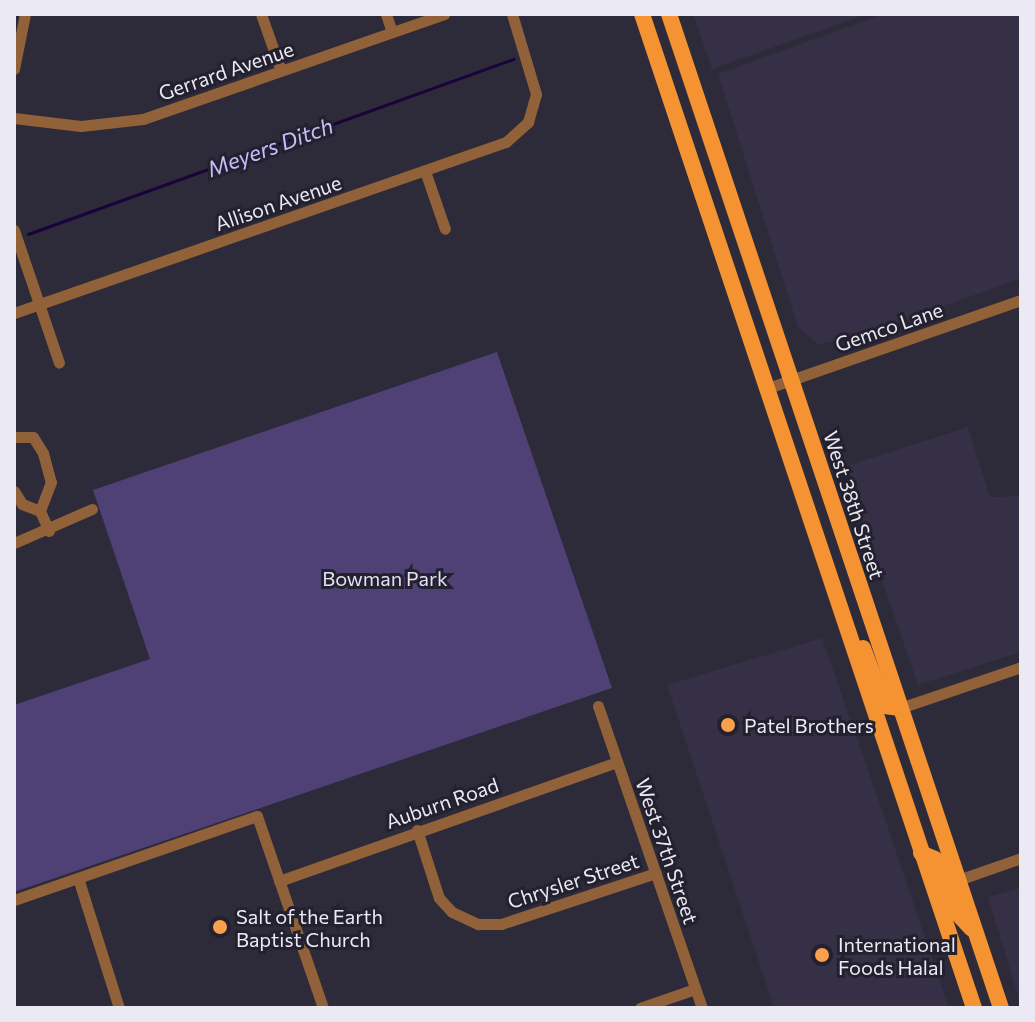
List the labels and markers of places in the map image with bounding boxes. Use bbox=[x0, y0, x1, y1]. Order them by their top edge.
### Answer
place label: Patel Brothers bbox=[744, 713, 874, 737]
marker: Patel Brothers bbox=[719, 716, 737, 734]
place label: Salt of the Earth Baptist Church bbox=[236, 904, 383, 951]
marker: Salt of the Earth Baptist Church bbox=[211, 918, 229, 936]
place label: International Foods Halal bbox=[838, 932, 956, 979]
marker: International Foods Halal bbox=[813, 946, 831, 964]

